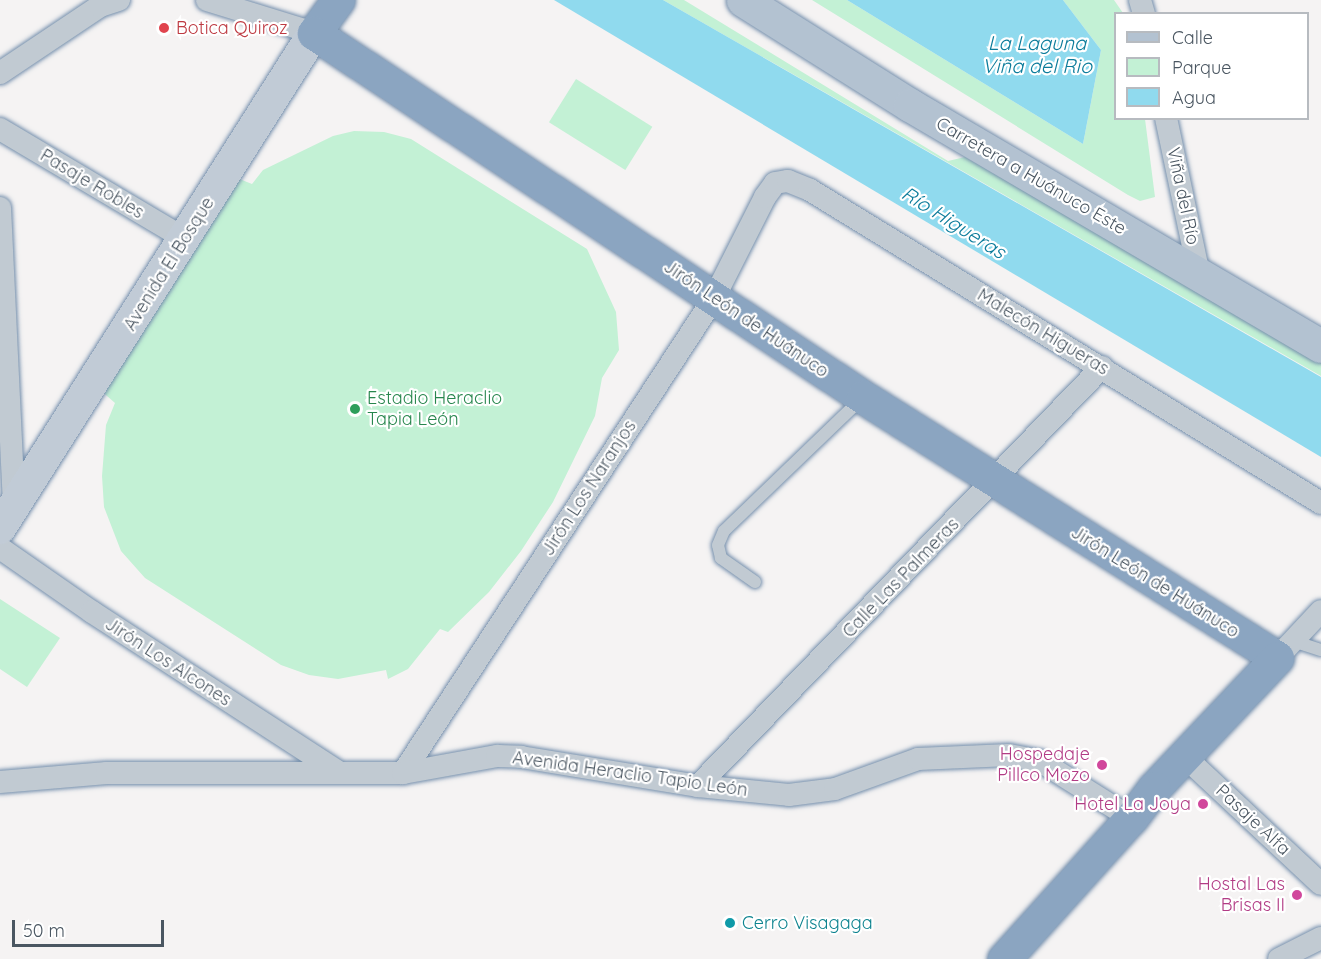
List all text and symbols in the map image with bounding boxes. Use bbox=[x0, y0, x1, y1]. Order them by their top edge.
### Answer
legend bbox=[1114, 12, 1309, 120]
place label: Botica Quiroz bbox=[176, 17, 288, 39]
marker: Botica Quiroz bbox=[157, 21, 171, 35]
text: Calle bbox=[1172, 26, 1213, 49]
water label: La Laguna Viña del Rio bbox=[982, 30, 1092, 77]
text: Parque bbox=[1172, 56, 1231, 79]
text: Agua bbox=[1172, 86, 1216, 109]
street label: Carretera a Huánuco Este bbox=[932, 113, 1130, 239]
street label: Pasaje Robles bbox=[36, 145, 148, 223]
street label: Viña del Río bbox=[1162, 145, 1204, 247]
water label: Río Higueras bbox=[898, 181, 1010, 263]
street label: Avenida El Bosque bbox=[119, 193, 219, 335]
street label: Jirón León de Huánuco bbox=[659, 256, 833, 382]
street label: Malecón Higueras bbox=[973, 284, 1113, 380]
place label: Estadio Heraclio Tapia León bbox=[367, 388, 502, 430]
marker: Estadio Heraclio Tapia León bbox=[348, 402, 362, 416]
street label: Jirón Los Naranjos bbox=[537, 416, 641, 560]
street label: Calle Las Palmeras bbox=[838, 514, 964, 642]
street label: Jirón León de Huánuco bbox=[1067, 521, 1243, 643]
street label: Jirón Los Alcones bbox=[101, 613, 235, 711]
place label: Hospedaje Pillco Mozo bbox=[997, 744, 1090, 786]
street label: Avenida Heraclio Tapio León bbox=[511, 747, 749, 801]
marker: Hospedaje Pillco Mozo bbox=[1095, 758, 1109, 772]
street label: Pasaje Alfa bbox=[1211, 780, 1295, 860]
place label: Hotel La Joya bbox=[1074, 793, 1191, 815]
marker: Hotel La Joya bbox=[1196, 797, 1210, 811]
place label: Hostal Las Brisas II bbox=[1198, 874, 1285, 916]
marker: Hostal Las Brisas II bbox=[1290, 888, 1304, 902]
scale bar bbox=[15, 908, 166, 946]
place label: Cerro Visagaga bbox=[742, 912, 873, 934]
marker: Cerro Visagaga bbox=[723, 916, 737, 930]
text: 50 m bbox=[23, 919, 65, 942]

